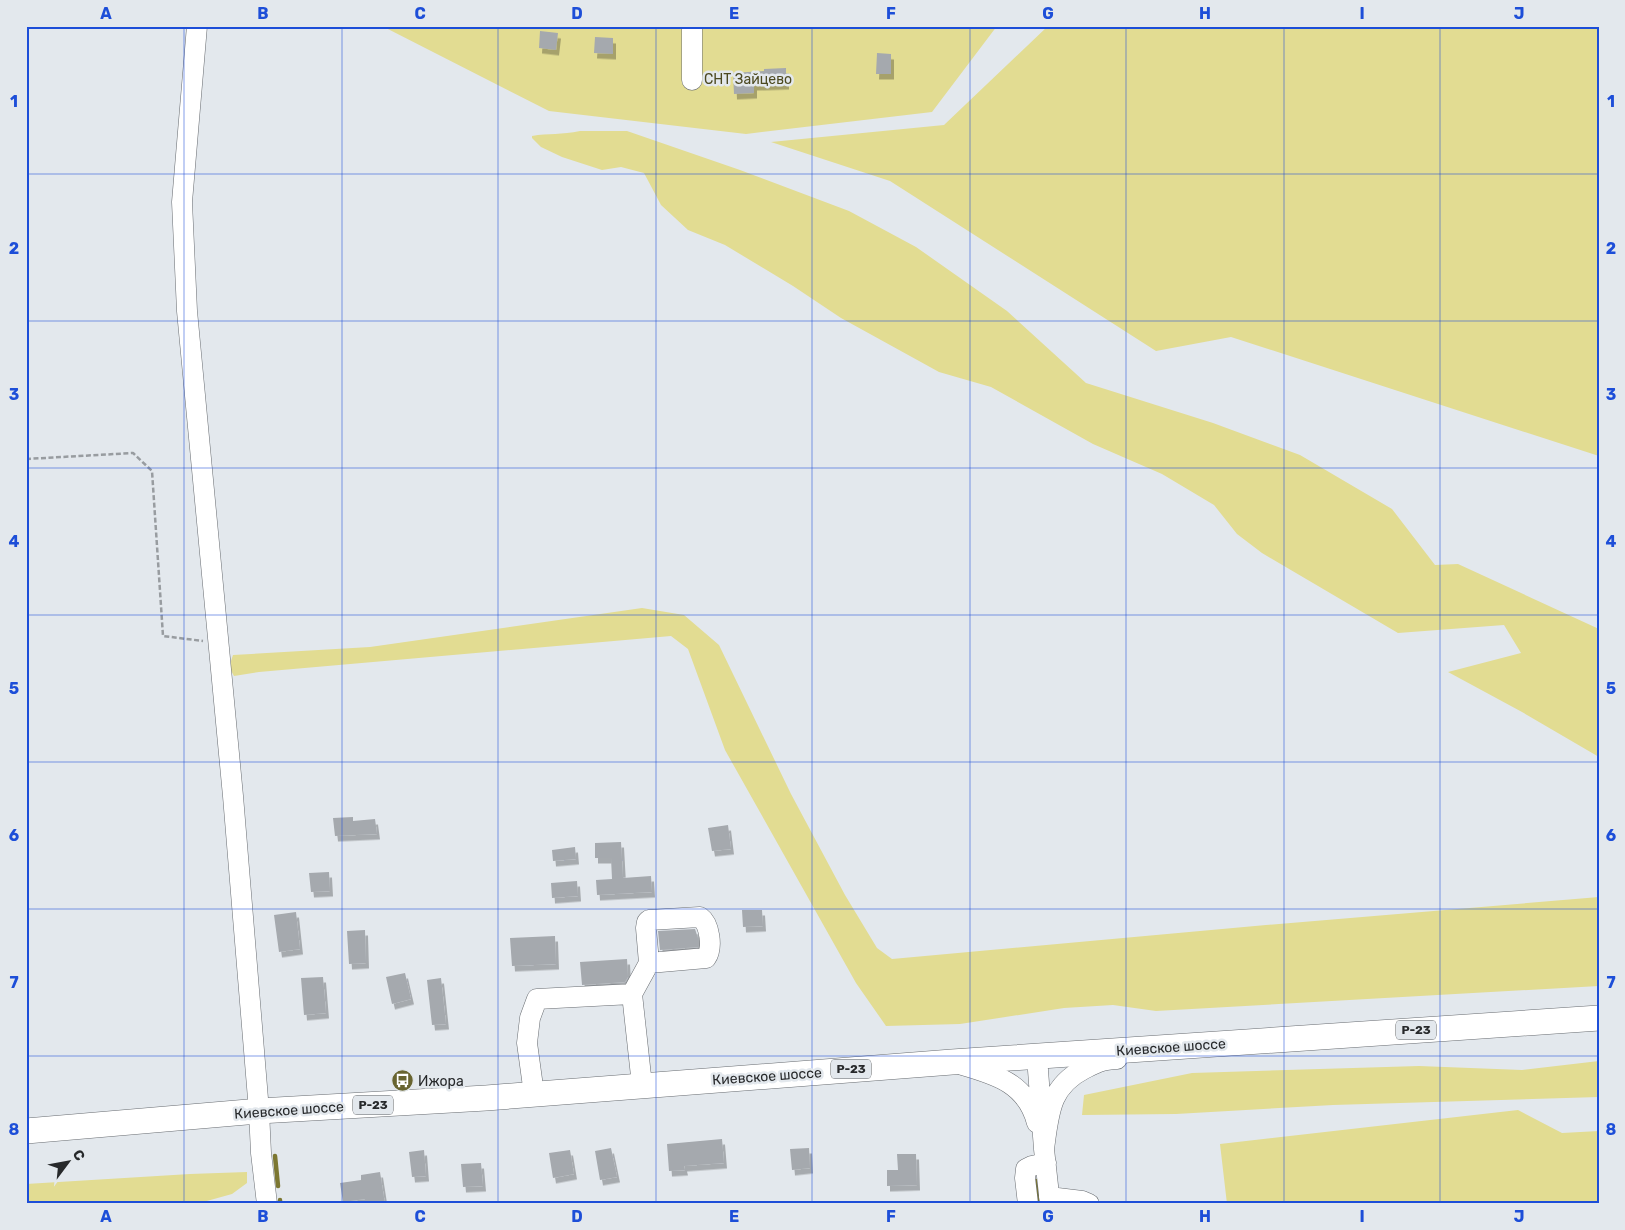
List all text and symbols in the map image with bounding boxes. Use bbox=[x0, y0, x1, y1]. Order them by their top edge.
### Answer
text: A bbox=[100, 4, 112, 23]
text: B bbox=[257, 4, 269, 23]
text: C bbox=[414, 4, 426, 23]
text: D bbox=[571, 4, 583, 23]
text: E bbox=[729, 4, 739, 23]
text: F bbox=[886, 4, 896, 23]
text: G bbox=[1042, 4, 1054, 23]
text: H bbox=[1199, 4, 1211, 23]
text: I bbox=[1359, 4, 1365, 23]
text: J bbox=[1514, 4, 1524, 23]
park label: СНТ Зайцево bbox=[704, 71, 792, 88]
text: 1 bbox=[10, 92, 18, 111]
text: 1 bbox=[1607, 92, 1615, 111]
text: 2 bbox=[9, 239, 19, 258]
text: 2 bbox=[1606, 239, 1616, 258]
text: 3 bbox=[9, 385, 19, 404]
text: 3 bbox=[1606, 385, 1616, 404]
text: 4 bbox=[9, 532, 20, 551]
text: 4 bbox=[1606, 532, 1617, 551]
text: 5 bbox=[9, 679, 19, 698]
text: 5 bbox=[1606, 679, 1616, 698]
text: 6 bbox=[9, 826, 19, 845]
text: 6 bbox=[1606, 826, 1616, 845]
text: 7 bbox=[9, 973, 19, 992]
text: 7 bbox=[1606, 973, 1616, 992]
road number: Р-23 bbox=[1396, 1020, 1436, 1040]
street label: Киевское шоссе bbox=[1116, 1035, 1227, 1060]
road number: Р-23 bbox=[831, 1060, 871, 1078]
street label: Киевское шоссе bbox=[712, 1064, 823, 1089]
bus stop icon: Ижора bbox=[390, 1069, 414, 1093]
place label: Ижора bbox=[418, 1073, 464, 1090]
road number: Р-23 bbox=[353, 1096, 393, 1114]
street label: Киевское шоссе bbox=[234, 1098, 345, 1123]
text: 8 bbox=[9, 1120, 20, 1139]
text: 8 bbox=[1606, 1120, 1617, 1139]
north arrow bbox=[42, 1138, 92, 1188]
text: С bbox=[69, 1147, 89, 1164]
text: A bbox=[100, 1207, 112, 1226]
text: B bbox=[257, 1207, 269, 1226]
text: C bbox=[414, 1207, 426, 1226]
text: D bbox=[571, 1207, 583, 1226]
text: E bbox=[729, 1207, 739, 1226]
text: F bbox=[886, 1207, 896, 1226]
text: G bbox=[1042, 1207, 1054, 1226]
text: H bbox=[1199, 1207, 1211, 1226]
text: I bbox=[1359, 1207, 1365, 1226]
text: J bbox=[1514, 1207, 1524, 1226]

